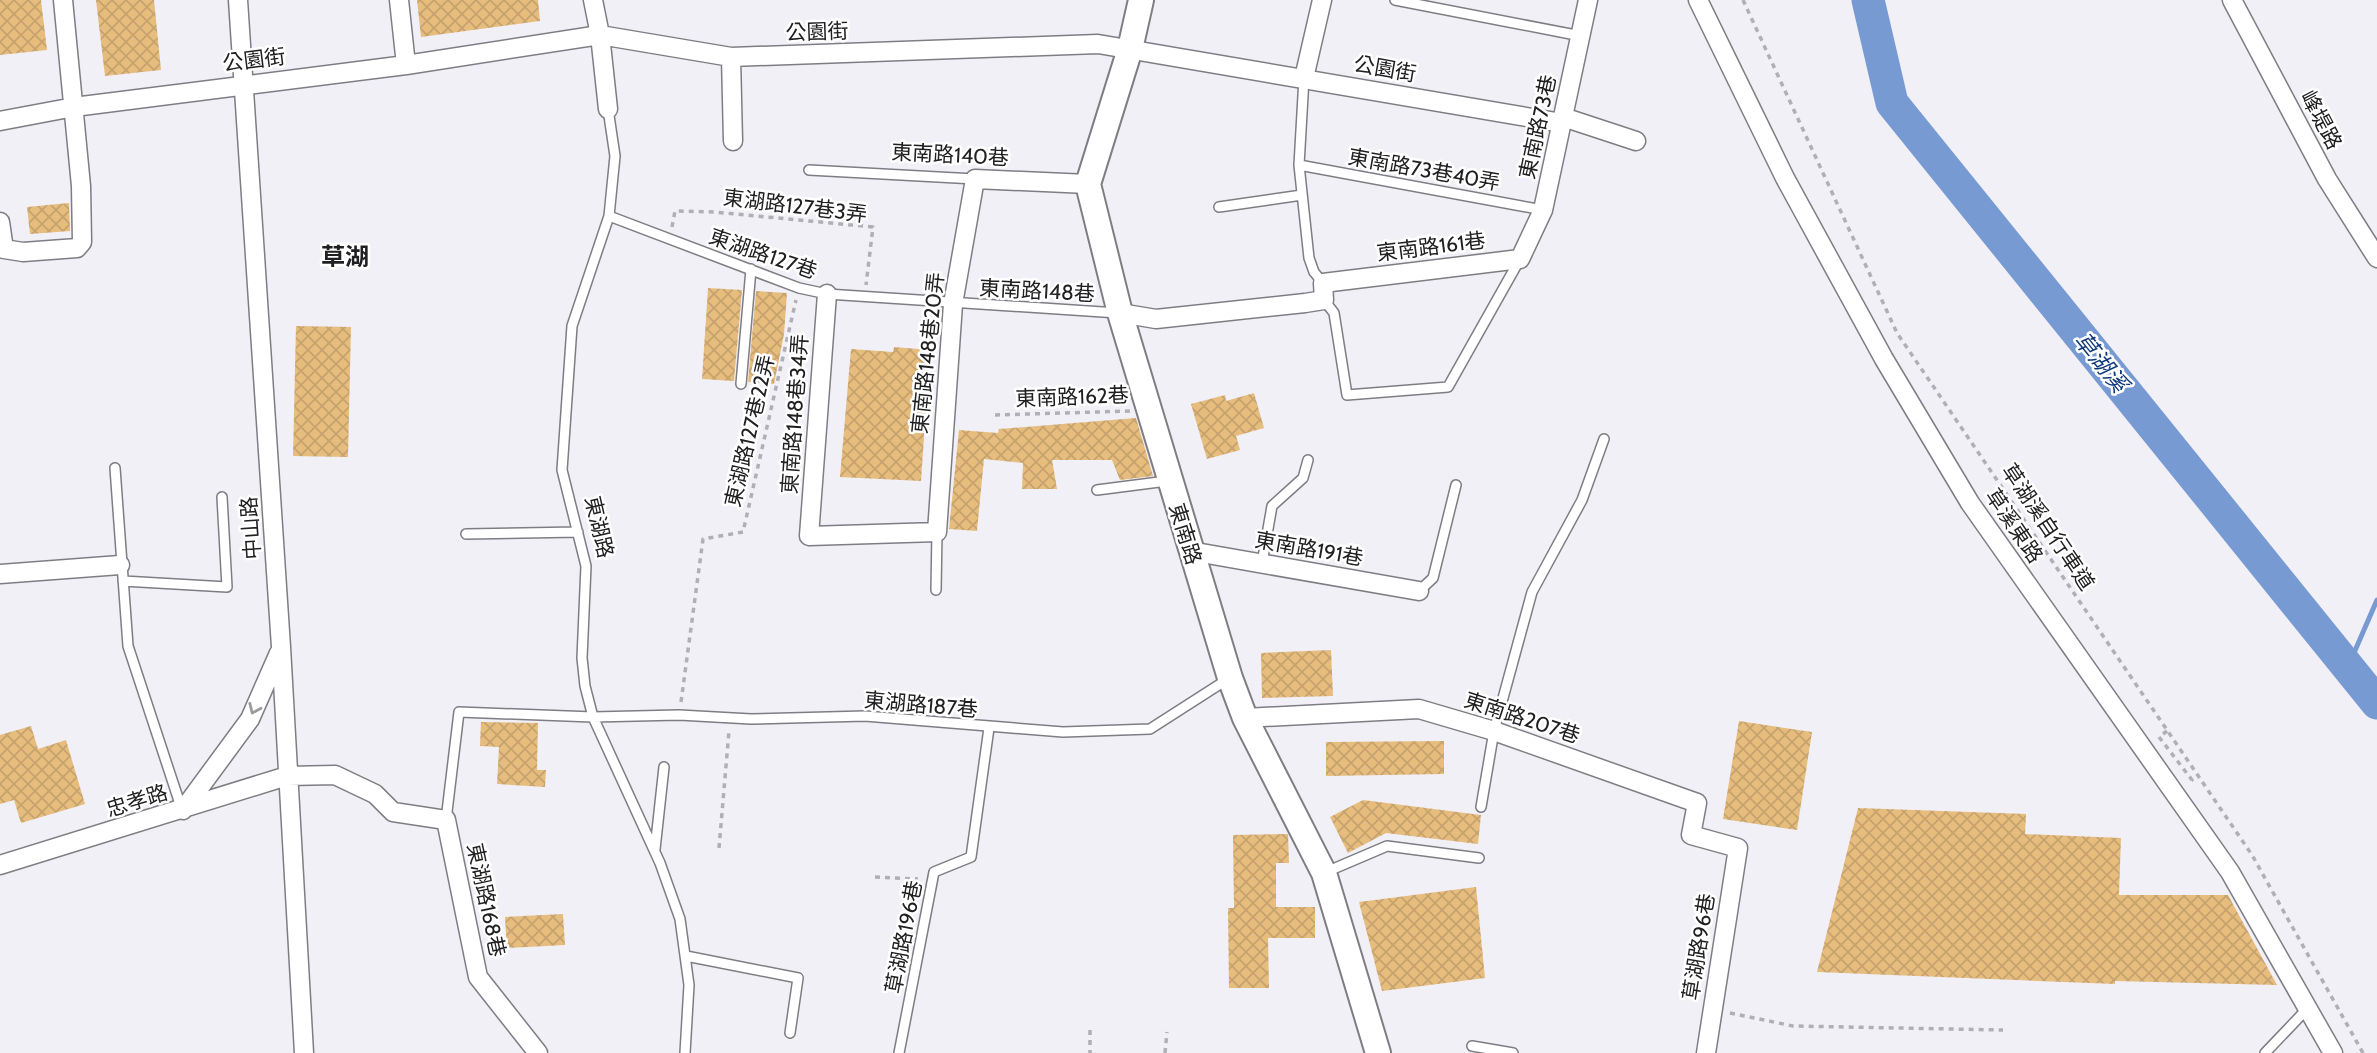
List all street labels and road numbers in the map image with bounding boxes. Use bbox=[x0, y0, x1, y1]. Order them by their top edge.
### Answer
street label: 公園街 bbox=[785, 18, 849, 45]
street label: 公園街 bbox=[221, 43, 287, 76]
street label: 公園街 bbox=[1352, 51, 1418, 86]
street label: 東南路73巷 bbox=[1514, 72, 1561, 181]
street label: 峰堤路 bbox=[2296, 86, 2347, 153]
street label: 東南路140巷 bbox=[891, 139, 1009, 170]
street label: 東南路73巷40弄 bbox=[1346, 144, 1502, 195]
street label: 東湖路127巷3弄 bbox=[722, 184, 868, 227]
street label: 東湖路127巷 bbox=[706, 223, 820, 284]
street label: 東南路161巷 bbox=[1375, 227, 1487, 266]
street label: 東南路148巷20弄 bbox=[907, 271, 948, 435]
street label: 東南路148巷 bbox=[979, 275, 1095, 306]
street label: 東南路148巷34弄 bbox=[776, 333, 813, 495]
street label: 東湖路127巷22弄 bbox=[720, 352, 779, 509]
street label: 東南路162巷 bbox=[1015, 382, 1129, 411]
street label: 草湖溪自行車道 bbox=[1997, 459, 2100, 595]
street label: 草溪東路 bbox=[1981, 484, 2048, 568]
street label: 東湖路 bbox=[580, 493, 619, 560]
street label: 中山路 bbox=[236, 496, 265, 560]
street label: 東南路 bbox=[1164, 500, 1207, 568]
street label: 東南路191巷 bbox=[1253, 527, 1365, 570]
street label: 東湖路187巷 bbox=[863, 687, 979, 722]
street label: 東南路207巷 bbox=[1461, 687, 1583, 748]
street label: 忠孝路 bbox=[103, 779, 171, 822]
street label: 東湖路168巷 bbox=[462, 841, 511, 959]
street label: 草湖路196巷 bbox=[880, 878, 927, 996]
street label: 草湖路96巷 bbox=[1678, 892, 1719, 1002]

